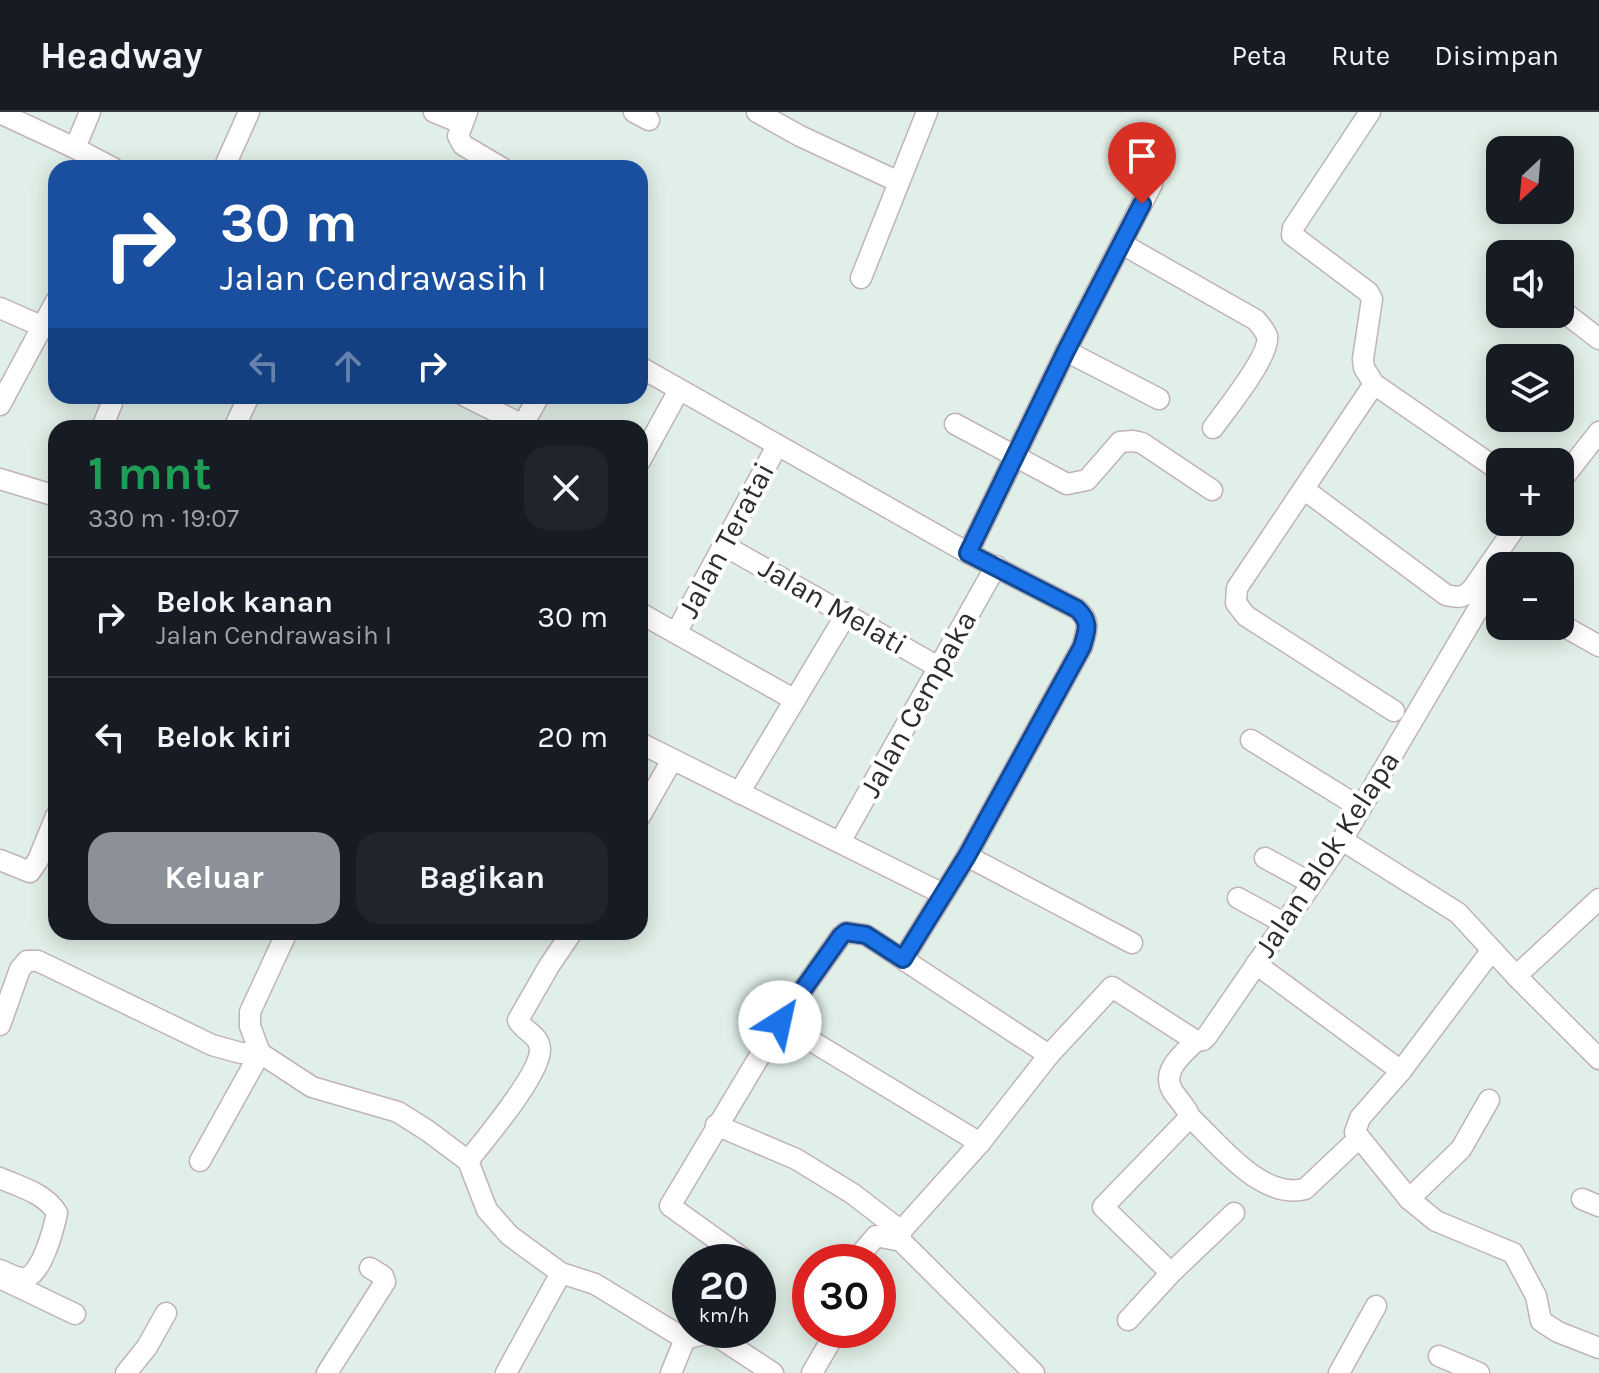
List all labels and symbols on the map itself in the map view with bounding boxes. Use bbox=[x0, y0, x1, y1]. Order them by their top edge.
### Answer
pin bbox=[1108, 122, 1176, 204]
north arrow bbox=[1486, 136, 1574, 224]
street label: Jalan Teratai bbox=[670, 456, 782, 624]
street label: Jalan Melati bbox=[753, 549, 913, 663]
street label: Jalan Cempaka bbox=[852, 604, 984, 804]
street label: Jalan Blok Kelapa bbox=[1247, 744, 1407, 964]
position arrow bbox=[738, 980, 822, 1064]
speed limit sign: 30 bbox=[792, 1244, 896, 1348]

